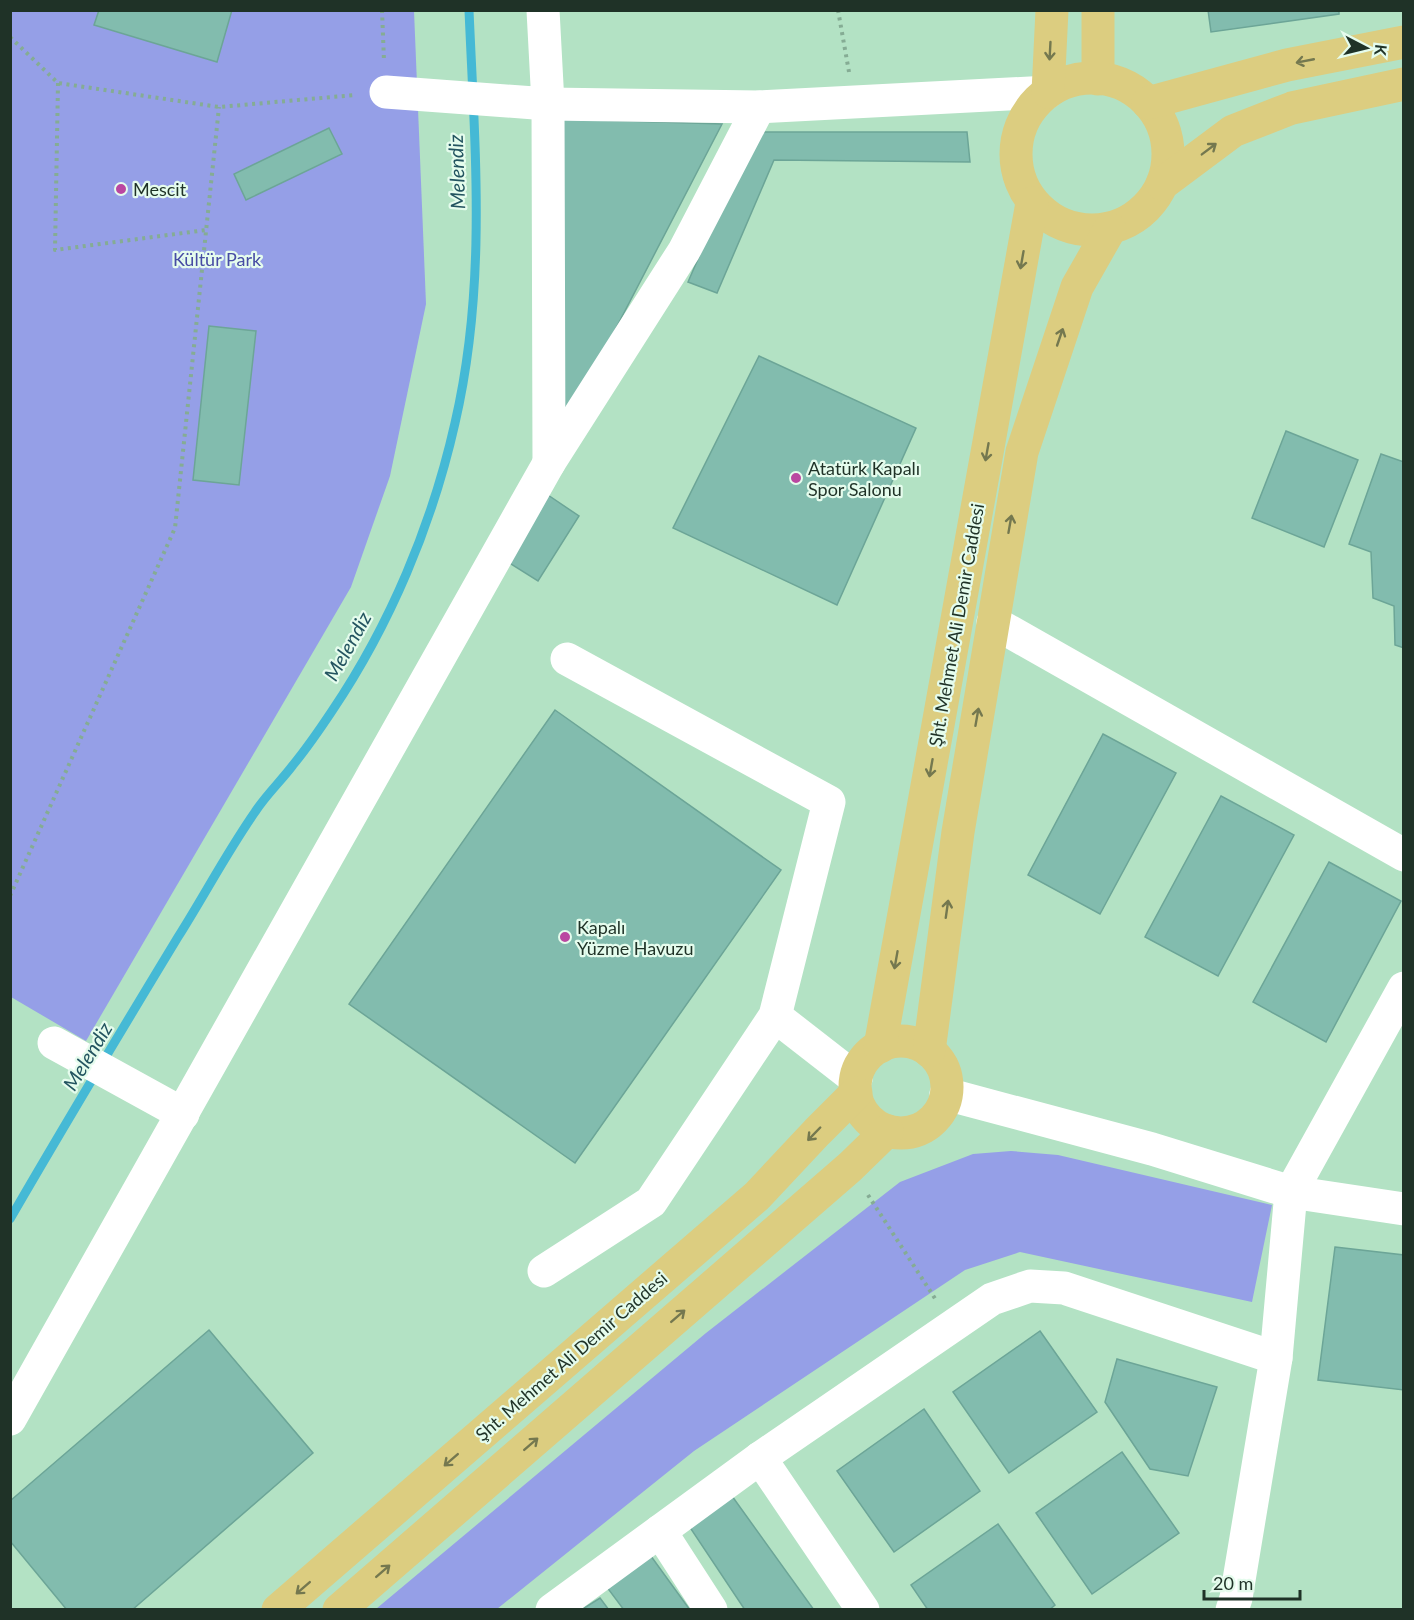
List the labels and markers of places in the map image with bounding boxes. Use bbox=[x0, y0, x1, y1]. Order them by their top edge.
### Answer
place label: Mescit bbox=[133, 178, 187, 200]
marker: Mescit bbox=[114, 182, 128, 196]
place label: Atatürk Kapalı Spor Salonu bbox=[808, 457, 920, 500]
marker: Atatürk Kapalı Spor Salonu bbox=[789, 471, 803, 485]
place label: Kapalı Yüzme Havuzu bbox=[577, 916, 694, 959]
marker: Kapalı Yüzme Havuzu bbox=[558, 930, 572, 944]

